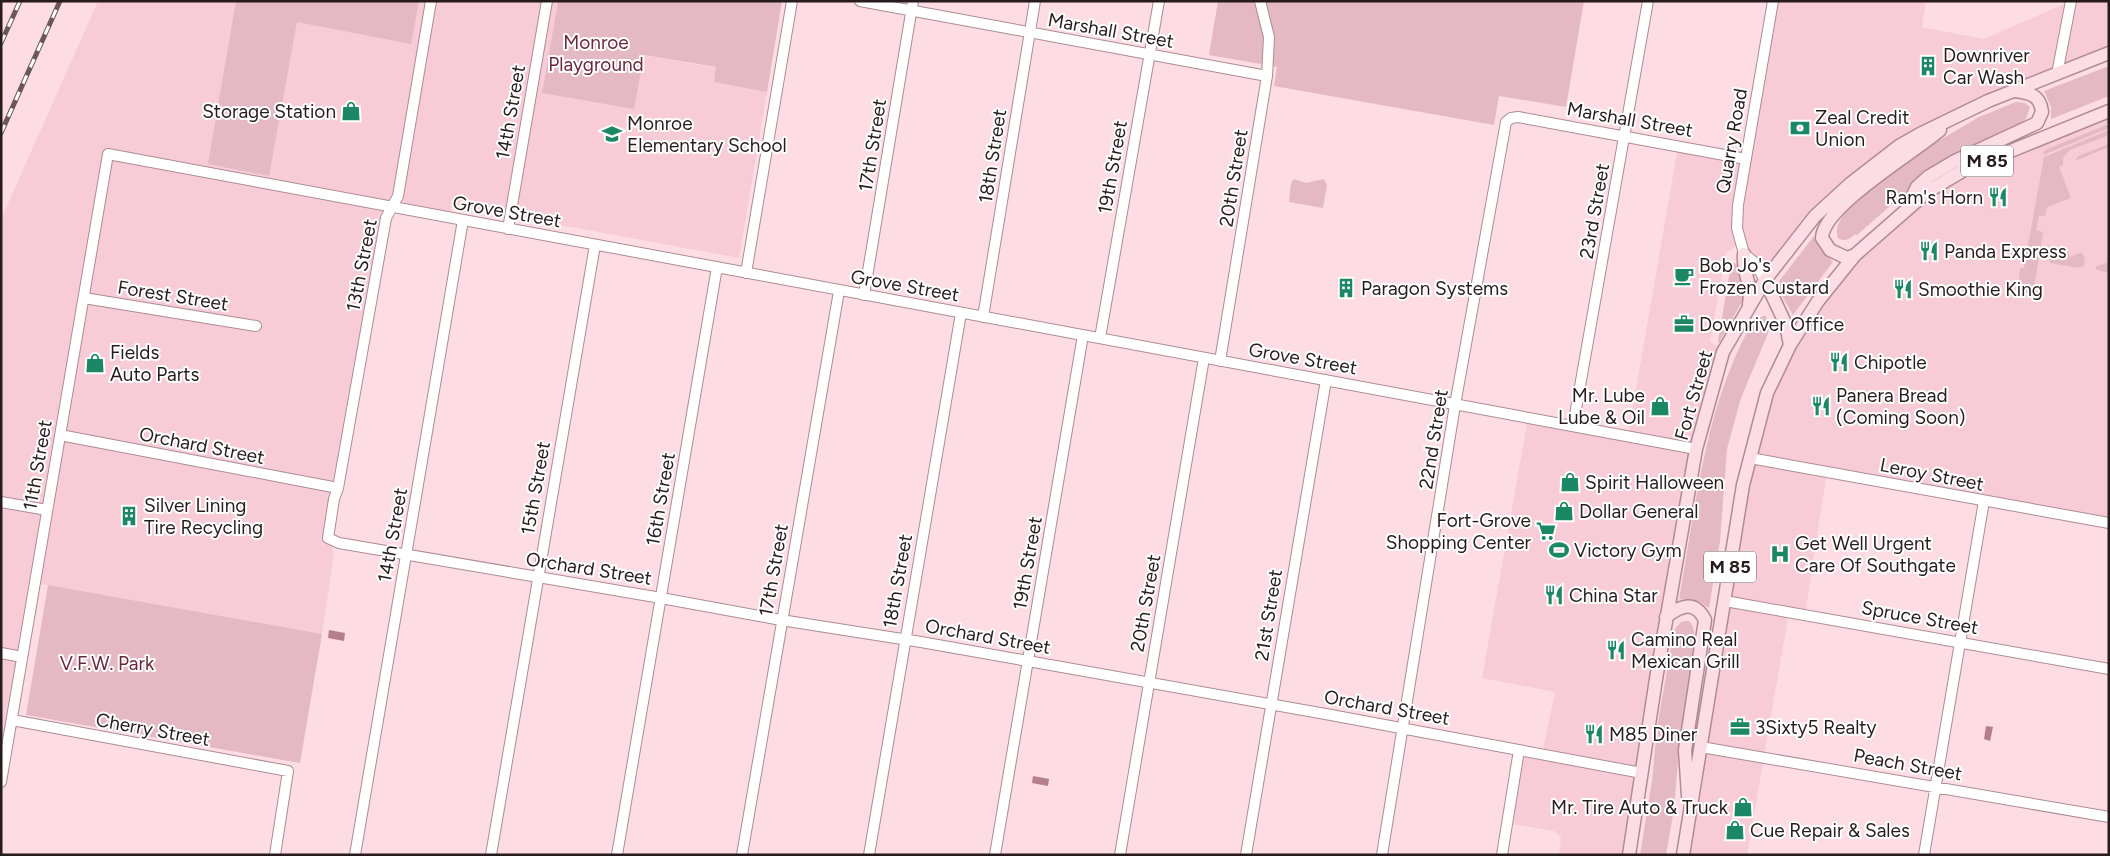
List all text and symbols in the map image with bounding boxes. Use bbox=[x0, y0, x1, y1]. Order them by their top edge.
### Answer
street label: Marshall Street bbox=[1046, 8, 1176, 53]
park label: Monroe Playground bbox=[548, 31, 644, 76]
place label: Downriver Car Wash bbox=[1943, 44, 2030, 89]
building icon: Downriver Car Wash bbox=[1917, 55, 1939, 77]
street label: 14th Street bbox=[491, 63, 530, 161]
street label: Quarry Road bbox=[1711, 87, 1752, 195]
street label: 17th Street bbox=[854, 97, 891, 193]
street label: Marshall Street bbox=[1565, 97, 1695, 142]
place label: Storage Station bbox=[202, 100, 336, 123]
shop icon: Storage Station bbox=[340, 100, 362, 122]
place label: Zeal Credit Union bbox=[1815, 106, 1909, 151]
street label: 18th Street bbox=[974, 107, 1011, 205]
place label: Monroe Elementary School bbox=[627, 112, 787, 157]
bank icon: Zeal Credit Union bbox=[1789, 117, 1811, 139]
street label: 19th Street bbox=[1093, 119, 1132, 216]
school or university icon: Monroe Elementary School bbox=[601, 123, 623, 145]
street label: 20th Street bbox=[1214, 128, 1253, 229]
road number: M 85 bbox=[1961, 146, 2013, 177]
street label: 23rd Street bbox=[1575, 162, 1614, 261]
place label: Ram's Horn bbox=[1886, 186, 1983, 209]
restaurant icon: Ram's Horn bbox=[1987, 186, 2009, 208]
street label: Grove Street bbox=[451, 191, 563, 232]
street label: 13th Street bbox=[341, 217, 382, 313]
restaurant icon: Panda Express bbox=[1918, 240, 1940, 262]
place label: Panda Express bbox=[1944, 240, 2067, 263]
place label: Bob Jo's Frozen Custard bbox=[1699, 254, 1829, 299]
street label: Grove Street bbox=[849, 265, 961, 306]
cafe icon: Bob Jo's Frozen Custard bbox=[1673, 265, 1695, 287]
street label: Forest Street bbox=[116, 275, 230, 316]
building icon: Paragon Systems bbox=[1335, 277, 1357, 299]
place label: Paragon Systems bbox=[1361, 277, 1508, 300]
restaurant icon: Smoothie King bbox=[1892, 278, 1914, 300]
place label: Smoothie King bbox=[1918, 278, 2043, 301]
office icon: Downriver Office bbox=[1673, 313, 1695, 335]
place label: Downriver Office bbox=[1699, 313, 1844, 336]
street label: Grove Street bbox=[1247, 338, 1359, 379]
place label: Fields Auto Parts bbox=[110, 341, 199, 386]
street label: Fort Street bbox=[1670, 347, 1717, 443]
restaurant icon: Chipotle bbox=[1828, 351, 1850, 373]
place label: Chipotle bbox=[1854, 351, 1927, 374]
shop icon: Fields Auto Parts bbox=[84, 352, 106, 374]
place label: Mr. Lube Lube & Oil bbox=[1558, 384, 1645, 429]
place label: Panera Bread (Coming Soon) bbox=[1836, 384, 1965, 429]
street label: 22nd Street bbox=[1414, 387, 1453, 491]
shop icon: Mr. Lube Lube & Oil bbox=[1649, 395, 1671, 417]
restaurant icon: Panera Bread (Coming Soon) bbox=[1810, 395, 1832, 417]
street label: 11th Street bbox=[18, 418, 57, 512]
street label: Orchard Street bbox=[137, 422, 267, 469]
street label: 15th Street bbox=[516, 440, 555, 537]
street label: 16th Street bbox=[641, 451, 680, 548]
street label: Leroy Street bbox=[1878, 453, 1986, 496]
shop icon: Spirit Halloween bbox=[1559, 471, 1581, 493]
place label: Spirit Halloween bbox=[1585, 471, 1724, 494]
street label: 14th Street bbox=[373, 486, 412, 584]
place label: Silver Lining Tire Recycling bbox=[144, 494, 263, 539]
shop icon: Dollar General bbox=[1553, 500, 1575, 522]
place label: Dollar General bbox=[1579, 500, 1698, 523]
building icon: Silver Lining Tire Recycling bbox=[118, 505, 140, 527]
place label: Fort-Grove Shopping Center bbox=[1386, 509, 1532, 554]
street label: 19th Street bbox=[1008, 515, 1047, 612]
supermarket icon: Fort-Grove Shopping Center bbox=[1535, 520, 1557, 542]
street label: 17th Street bbox=[754, 522, 793, 618]
street label: 18th Street bbox=[878, 532, 917, 630]
place label: Get Well Urgent Care Of Southgate bbox=[1795, 532, 1956, 577]
sports icon: Victory Gym bbox=[1548, 539, 1570, 561]
place label: Victory Gym bbox=[1574, 539, 1682, 562]
hospital icon: Get Well Urgent Care Of Southgate bbox=[1769, 543, 1791, 565]
street label: Orchard Street bbox=[524, 547, 654, 590]
road number: M 85 bbox=[1704, 552, 1756, 582]
street label: 20th Street bbox=[1126, 553, 1165, 654]
street label: 21st Street bbox=[1250, 568, 1287, 663]
restaurant icon: China Star bbox=[1543, 584, 1565, 606]
place label: China Star bbox=[1569, 584, 1658, 607]
street label: Spruce Street bbox=[1860, 596, 1980, 639]
street label: Orchard Street bbox=[923, 614, 1053, 659]
place label: Camino Real Mexican Grill bbox=[1631, 628, 1740, 673]
restaurant icon: Camino Real Mexican Grill bbox=[1605, 639, 1627, 661]
park label: V.F.W. Park bbox=[60, 652, 155, 675]
street label: Orchard Street bbox=[1322, 685, 1452, 730]
street label: Cherry Street bbox=[94, 708, 212, 751]
office icon: 3Sixty5 Realty bbox=[1729, 716, 1751, 738]
place label: 3Sixty5 Realty bbox=[1755, 716, 1877, 739]
restaurant icon: M85 Diner bbox=[1583, 723, 1605, 745]
place label: M85 Diner bbox=[1609, 723, 1698, 746]
street label: Peach Street bbox=[1852, 744, 1964, 785]
place label: Mr. Tire Auto & Truck bbox=[1551, 796, 1729, 819]
shop icon: Mr. Tire Auto & Truck bbox=[1732, 796, 1754, 818]
shop icon: Cue Repair & Sales bbox=[1724, 819, 1746, 841]
place label: Cue Repair & Sales bbox=[1750, 819, 1910, 842]

